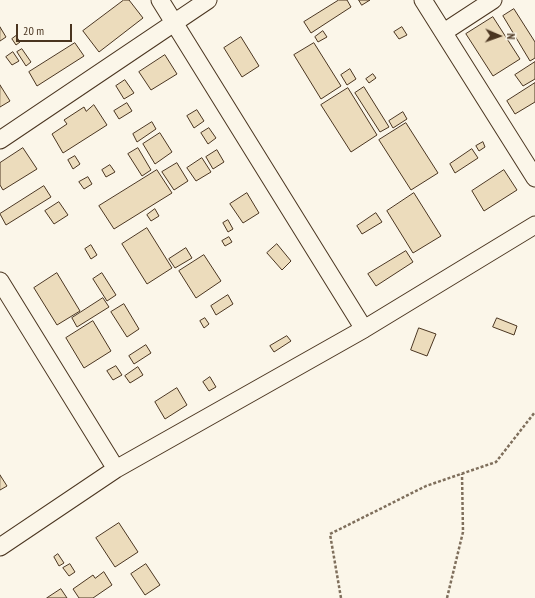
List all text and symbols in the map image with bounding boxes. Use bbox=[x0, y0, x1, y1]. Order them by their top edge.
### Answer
scale bar bbox=[18, 16, 74, 42]
north arrow bbox=[479, 16, 519, 56]
text: 20 m bbox=[23, 23, 44, 38]
text: N bbox=[504, 33, 518, 40]

